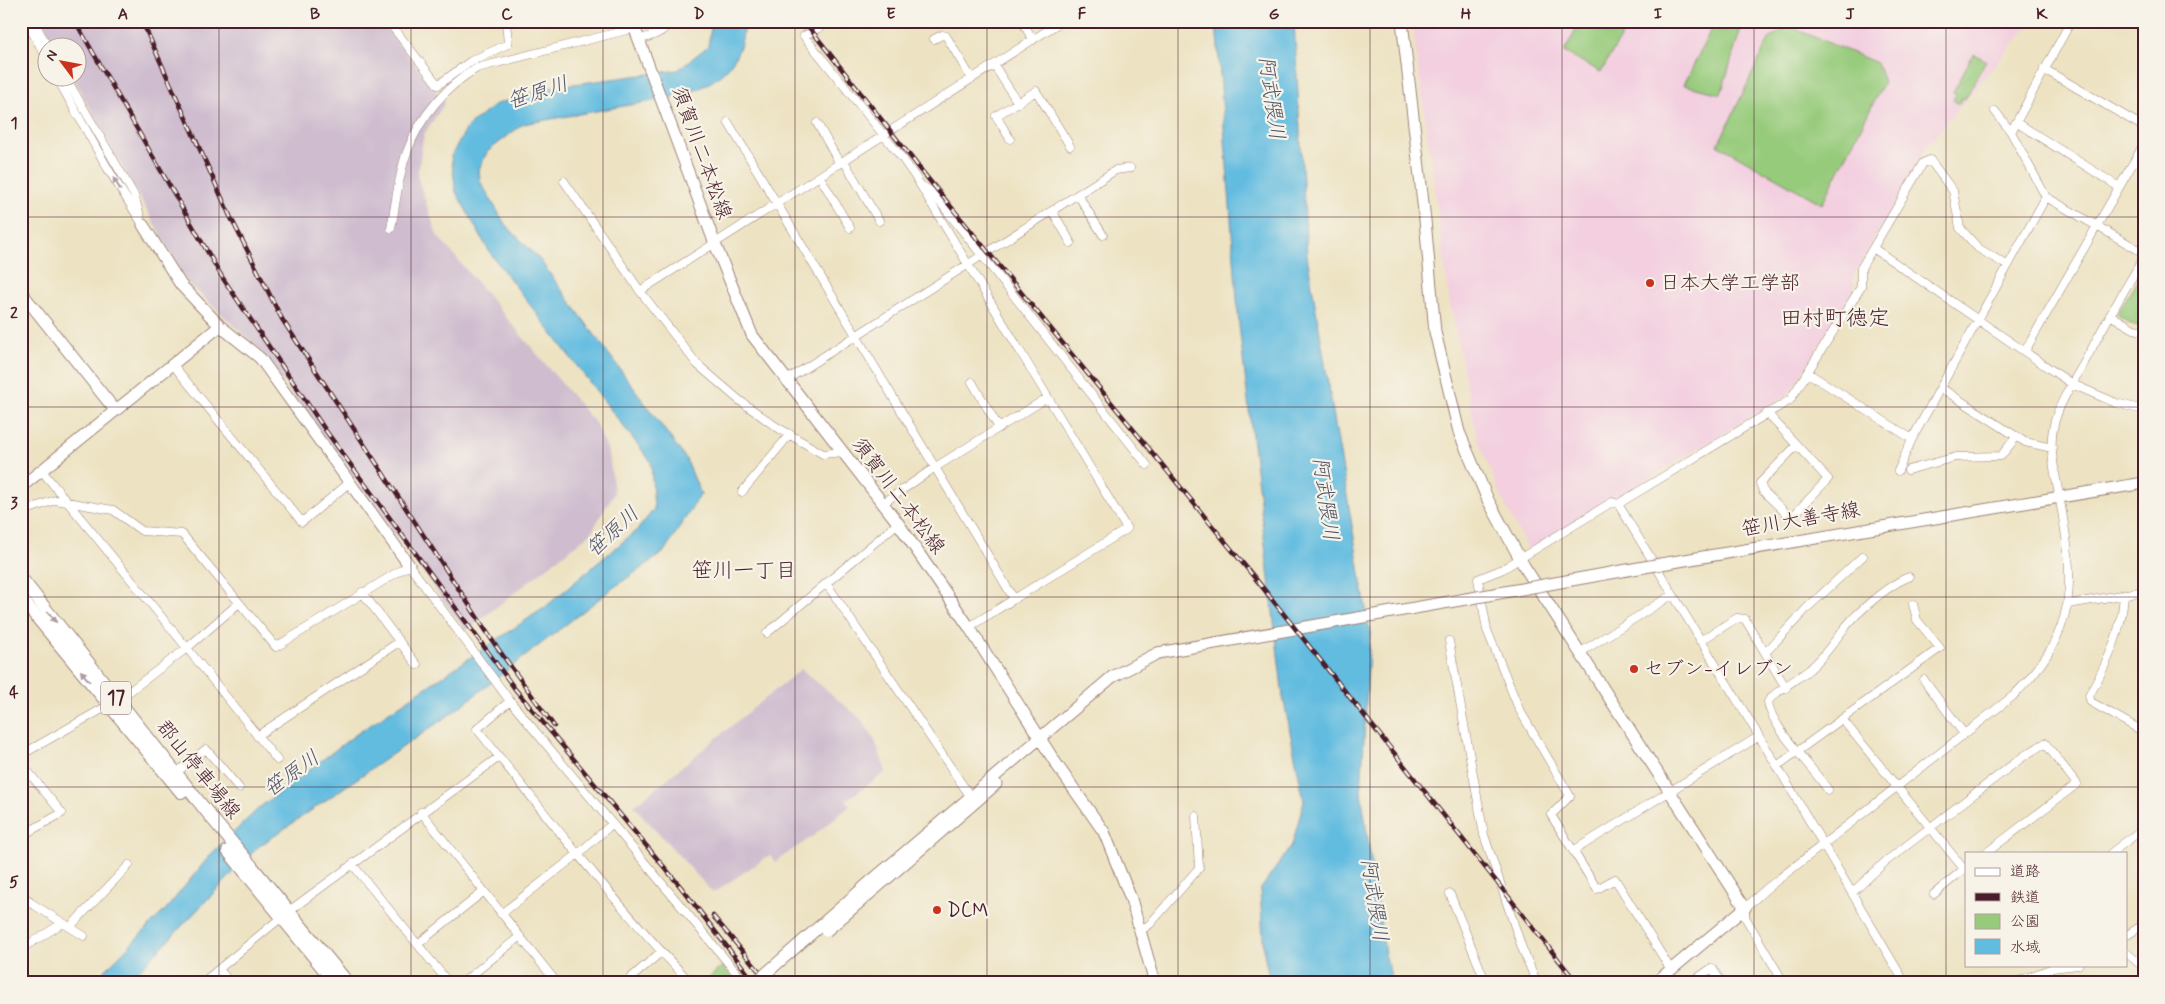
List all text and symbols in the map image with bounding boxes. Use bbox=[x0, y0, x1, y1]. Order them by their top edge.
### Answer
text: A bbox=[118, 4, 128, 25]
text: B bbox=[310, 4, 320, 25]
text: C bbox=[501, 4, 513, 25]
text: D bbox=[693, 4, 705, 25]
text: E bbox=[886, 4, 896, 25]
text: F bbox=[1078, 4, 1087, 25]
text: G bbox=[1269, 4, 1280, 25]
text: H bbox=[1461, 4, 1472, 25]
text: I bbox=[1654, 4, 1663, 25]
text: J bbox=[1845, 4, 1855, 25]
text: K bbox=[2036, 4, 2048, 25]
north arrow bbox=[38, 38, 88, 88]
text: N bbox=[42, 47, 62, 64]
water label: 阿武隈川 bbox=[1251, 54, 1291, 142]
water label: 笹原川 bbox=[504, 70, 572, 116]
street label: 須賀川二本松線 bbox=[664, 83, 738, 223]
text: 1 bbox=[10, 113, 18, 134]
one-way arrow bbox=[112, 177, 122, 190]
place label: 日本大学工学部 bbox=[1660, 270, 1800, 297]
marker: 日本大学工学部 bbox=[1644, 277, 1656, 289]
text: 2 bbox=[10, 303, 18, 324]
district label: 田村町徳定 bbox=[1780, 305, 1890, 333]
street label: 須賀川二本松線 bbox=[845, 432, 951, 560]
water label: 阿武隈川 bbox=[1305, 455, 1345, 543]
text: 3 bbox=[10, 493, 18, 514]
street label: 笹川大善寺線 bbox=[1740, 496, 1862, 544]
water label: 笹原川 bbox=[580, 500, 646, 564]
district label: 笹川一丁目 bbox=[692, 557, 797, 585]
one-way arrow bbox=[46, 610, 57, 623]
place label: セブン-イレブン bbox=[1644, 656, 1793, 683]
marker: セブン-イレブン bbox=[1628, 663, 1640, 675]
one-way arrow bbox=[79, 670, 90, 683]
road number: 17 bbox=[101, 681, 131, 714]
text: 4 bbox=[9, 682, 19, 703]
street label: 郡山停車場線 bbox=[150, 715, 246, 825]
water label: 笹原川 bbox=[258, 744, 326, 804]
legend bbox=[1965, 852, 2128, 966]
water label: 阿武隈川 bbox=[1354, 856, 1394, 944]
text: 道路 bbox=[2010, 862, 2040, 882]
text: 5 bbox=[9, 872, 19, 893]
text: 鉄道 bbox=[2010, 888, 2040, 908]
place label: DCM bbox=[947, 897, 989, 924]
marker: DCM bbox=[931, 904, 943, 916]
text: 公園 bbox=[2010, 912, 2040, 932]
text: 水域 bbox=[2010, 938, 2040, 958]

